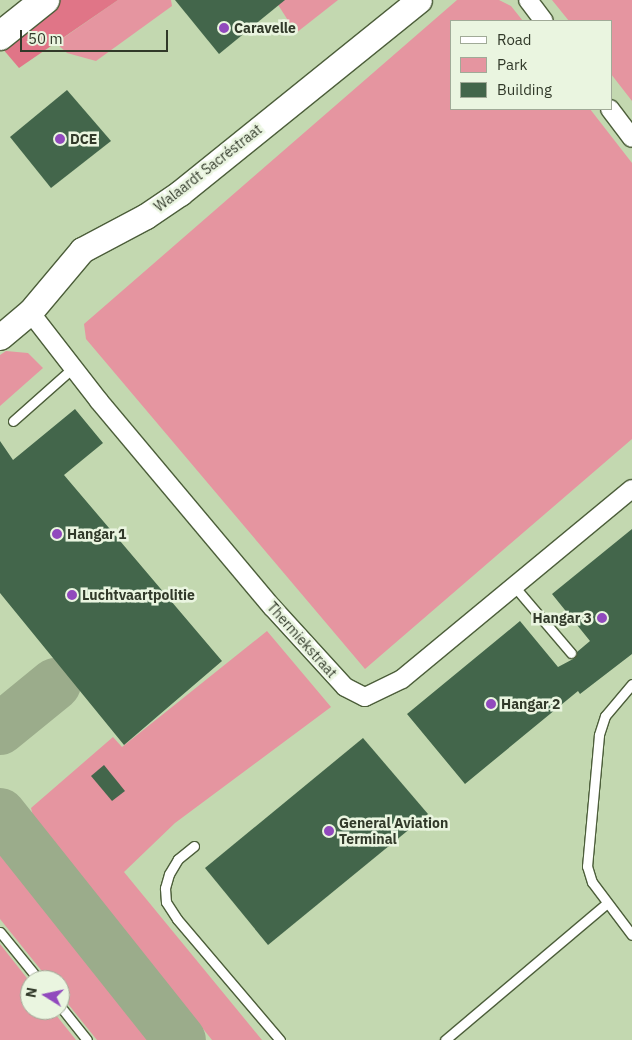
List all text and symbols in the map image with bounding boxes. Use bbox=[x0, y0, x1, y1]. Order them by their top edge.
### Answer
scale bar bbox=[22, 20, 170, 52]
place label: Caravelle bbox=[234, 20, 296, 36]
legend bbox=[450, 20, 612, 110]
marker: Caravelle bbox=[218, 22, 230, 34]
text: 50 m bbox=[28, 29, 63, 48]
text: Road bbox=[497, 30, 532, 49]
text: Park bbox=[497, 55, 527, 74]
text: Building bbox=[497, 80, 552, 99]
street label: Walaardt Sacréstraat bbox=[151, 121, 265, 215]
place label: DCE bbox=[70, 131, 97, 147]
marker: DCE bbox=[54, 133, 66, 145]
place label: Hangar 1 bbox=[67, 526, 126, 542]
marker: Hangar 1 bbox=[51, 528, 63, 540]
place label: Luchtvaartpolitie bbox=[82, 587, 195, 603]
marker: Luchtvaartpolitie bbox=[66, 589, 78, 601]
street label: Thermiekstraat bbox=[264, 599, 340, 681]
place label: Hangar 3 bbox=[533, 610, 592, 626]
marker: Hangar 3 bbox=[596, 612, 608, 624]
place label: Hangar 2 bbox=[501, 696, 560, 712]
marker: Hangar 2 bbox=[485, 698, 497, 710]
place label: General Aviation Terminal bbox=[339, 815, 448, 848]
marker: General Aviation Terminal bbox=[323, 825, 335, 837]
north arrow bbox=[20, 970, 70, 1020]
text: N bbox=[21, 986, 41, 999]

